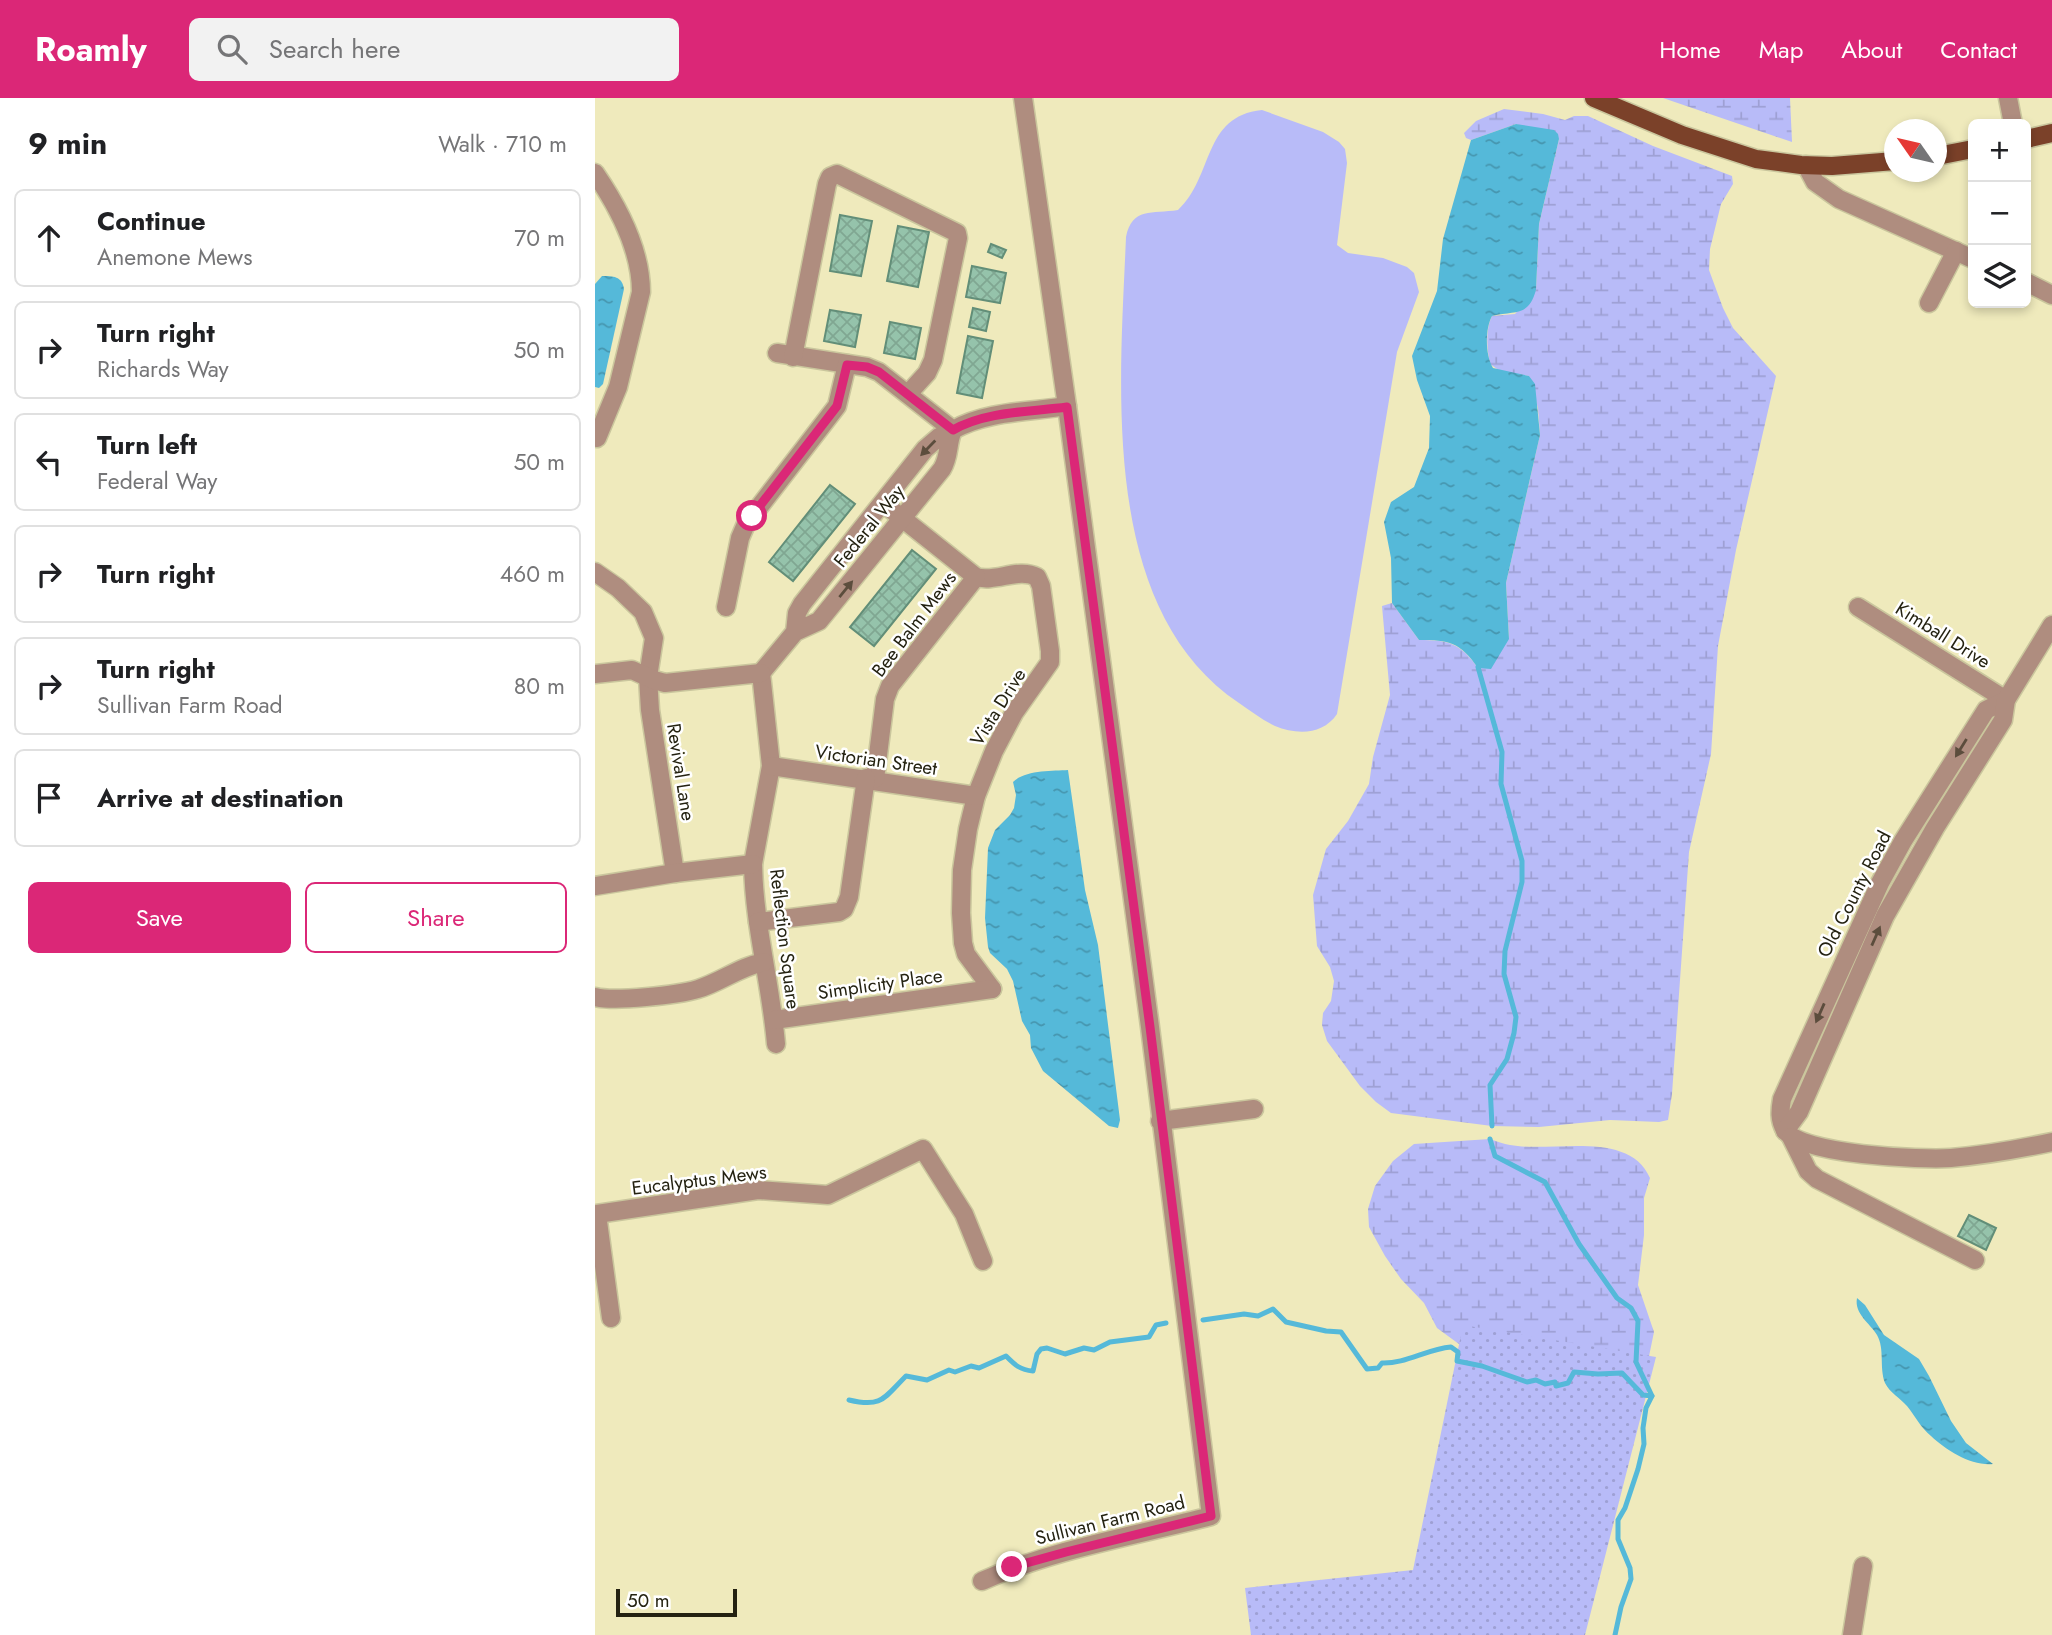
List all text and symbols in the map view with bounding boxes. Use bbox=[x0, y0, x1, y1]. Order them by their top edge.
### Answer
search box bbox=[189, 18, 679, 81]
text: Roamly bbox=[35, 26, 147, 73]
icon: search bbox=[213, 30, 251, 68]
text: Search here bbox=[269, 30, 400, 68]
text: Home bbox=[1659, 32, 1721, 67]
text: Map bbox=[1759, 32, 1803, 67]
text: About bbox=[1841, 32, 1902, 67]
text: Contact bbox=[1940, 32, 2017, 67]
north arrow bbox=[1884, 119, 1947, 182]
map controls bbox=[1968, 119, 2031, 308]
button: + bbox=[1968, 119, 2031, 182]
text: 9 min bbox=[28, 122, 107, 165]
text: Walk · 710 m bbox=[438, 127, 567, 161]
button: − bbox=[1968, 182, 2031, 245]
text: Continue bbox=[97, 202, 206, 240]
icon: ahead bbox=[30, 219, 68, 257]
text: 70 m bbox=[514, 221, 565, 255]
text: Anemone Mews bbox=[97, 240, 252, 274]
button: layers bbox=[1968, 245, 2031, 308]
text: Turn right bbox=[97, 314, 215, 352]
icon: right bbox=[30, 331, 68, 369]
text: 50 m bbox=[513, 333, 565, 367]
text: Richards Way bbox=[97, 352, 229, 386]
text: Turn left bbox=[97, 426, 197, 464]
one-way arrow bbox=[920, 439, 936, 456]
icon: left bbox=[30, 443, 68, 481]
text: 50 m bbox=[513, 445, 565, 479]
text: Federal Way bbox=[97, 464, 217, 498]
street label: Federal Way bbox=[827, 478, 911, 573]
route start bbox=[736, 500, 767, 531]
icon: right bbox=[30, 555, 68, 593]
text: Turn right bbox=[97, 555, 215, 593]
text: 460 m bbox=[500, 557, 565, 591]
street label: Bee Balm Mews bbox=[865, 565, 963, 682]
one-way arrow bbox=[838, 580, 853, 598]
street label: Kimball Drive bbox=[1890, 595, 1996, 675]
text: Turn right bbox=[97, 650, 215, 688]
street label: Vista Drive bbox=[964, 663, 1033, 751]
icon: right bbox=[30, 667, 68, 705]
text: 80 m bbox=[514, 669, 565, 703]
text: Sullivan Farm Road bbox=[97, 688, 283, 722]
street label: Revival Lane bbox=[660, 721, 702, 823]
street label: Victorian Street bbox=[813, 738, 939, 782]
one-way arrow bbox=[1955, 738, 1968, 758]
icon: arrive bbox=[30, 779, 68, 817]
text: Arrive at destination bbox=[97, 779, 344, 817]
street label: Old County Road bbox=[1810, 826, 1898, 962]
street label: Reflection Square bbox=[763, 867, 807, 1011]
button: Save bbox=[28, 882, 291, 953]
button: Share bbox=[305, 882, 567, 953]
one-way arrow bbox=[1871, 926, 1882, 947]
street label: Simplicity Place bbox=[816, 962, 944, 1006]
one-way arrow bbox=[1814, 1003, 1826, 1023]
street label: Eucalyptus Mews bbox=[630, 1158, 768, 1202]
street label: Sullivan Farm Road bbox=[1032, 1488, 1188, 1552]
route end bbox=[996, 1551, 1027, 1582]
scale bar bbox=[616, 1586, 737, 1618]
text: 50 m bbox=[627, 1587, 670, 1614]

